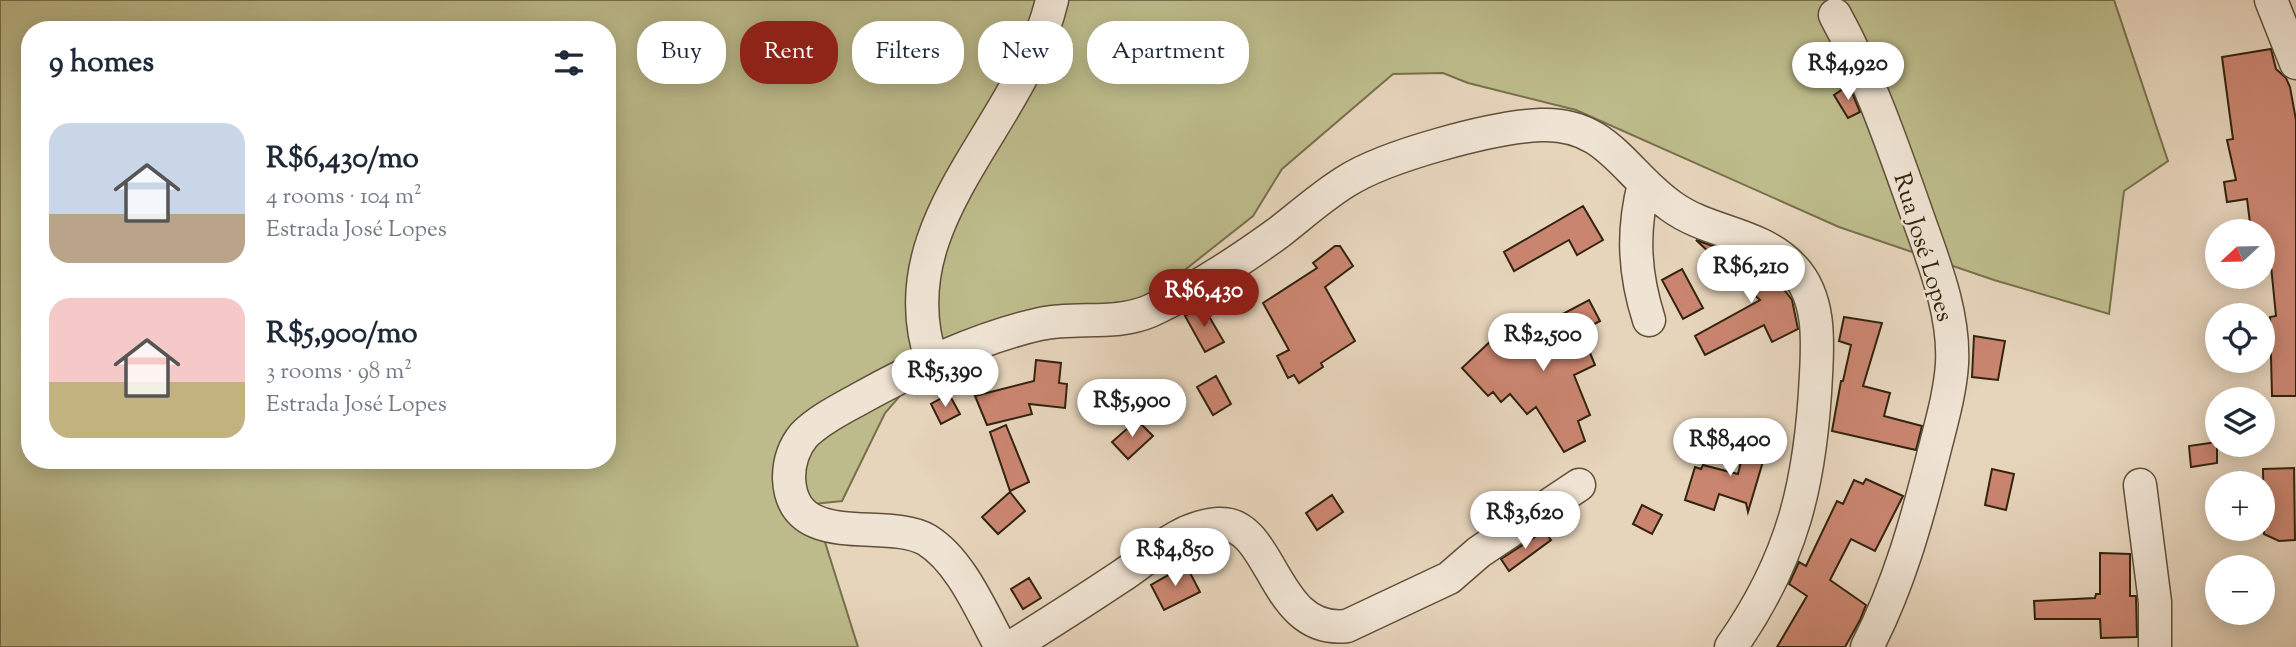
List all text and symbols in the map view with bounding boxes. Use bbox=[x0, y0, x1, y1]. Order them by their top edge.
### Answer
chip: Buy bbox=[637, 21, 726, 84]
chip: Rent bbox=[740, 21, 838, 84]
chip: Filters bbox=[852, 21, 964, 84]
chip: New bbox=[978, 21, 1073, 84]
chip: Apartment bbox=[1087, 21, 1249, 84]
text: 9 homes bbox=[49, 42, 154, 85]
pin: R$4,920 bbox=[1783, 42, 1913, 102]
icon: filters bbox=[550, 44, 588, 82]
text: R$4,920 bbox=[1808, 48, 1888, 81]
text: R$6,430/mo bbox=[266, 138, 419, 181]
icon: home bbox=[105, 151, 189, 235]
street label: Rua José Lopes bbox=[1883, 169, 1961, 326]
text: 4 rooms · 104 m² bbox=[266, 181, 422, 214]
text: Estrada José Lopes bbox=[266, 214, 447, 247]
north arrow bbox=[2205, 219, 2275, 289]
map controls bbox=[2205, 219, 2275, 625]
pin: R$6,210 bbox=[1686, 246, 1816, 305]
text: R$6,210 bbox=[1713, 251, 1789, 284]
pin: R$6,430 bbox=[1139, 270, 1269, 329]
text: R$6,430 bbox=[1165, 275, 1243, 308]
button: locate bbox=[2205, 303, 2275, 373]
text: R$5,900/mo bbox=[266, 313, 418, 356]
pin: R$2,500 bbox=[1478, 314, 1608, 373]
text: R$2,500 bbox=[1504, 319, 1582, 352]
icon: home bbox=[105, 326, 189, 410]
pin: R$5,390 bbox=[880, 350, 1010, 409]
text: R$5,390 bbox=[908, 355, 982, 388]
text: 3 rooms · 98 m² bbox=[266, 356, 412, 389]
pin: R$5,900 bbox=[1067, 380, 1197, 439]
text: R$5,900 bbox=[1093, 385, 1171, 418]
button: layers bbox=[2205, 387, 2275, 457]
text: Estrada José Lopes bbox=[266, 389, 447, 422]
pin: R$8,400 bbox=[1665, 419, 1795, 478]
text: R$8,400 bbox=[1689, 424, 1771, 457]
button: + bbox=[2205, 471, 2275, 541]
pin: R$3,620 bbox=[1460, 491, 1590, 551]
text: R$3,620 bbox=[1486, 497, 1564, 530]
pin: R$4,850 bbox=[1110, 528, 1240, 588]
text: R$4,850 bbox=[1136, 534, 1214, 567]
button: − bbox=[2205, 555, 2275, 625]

